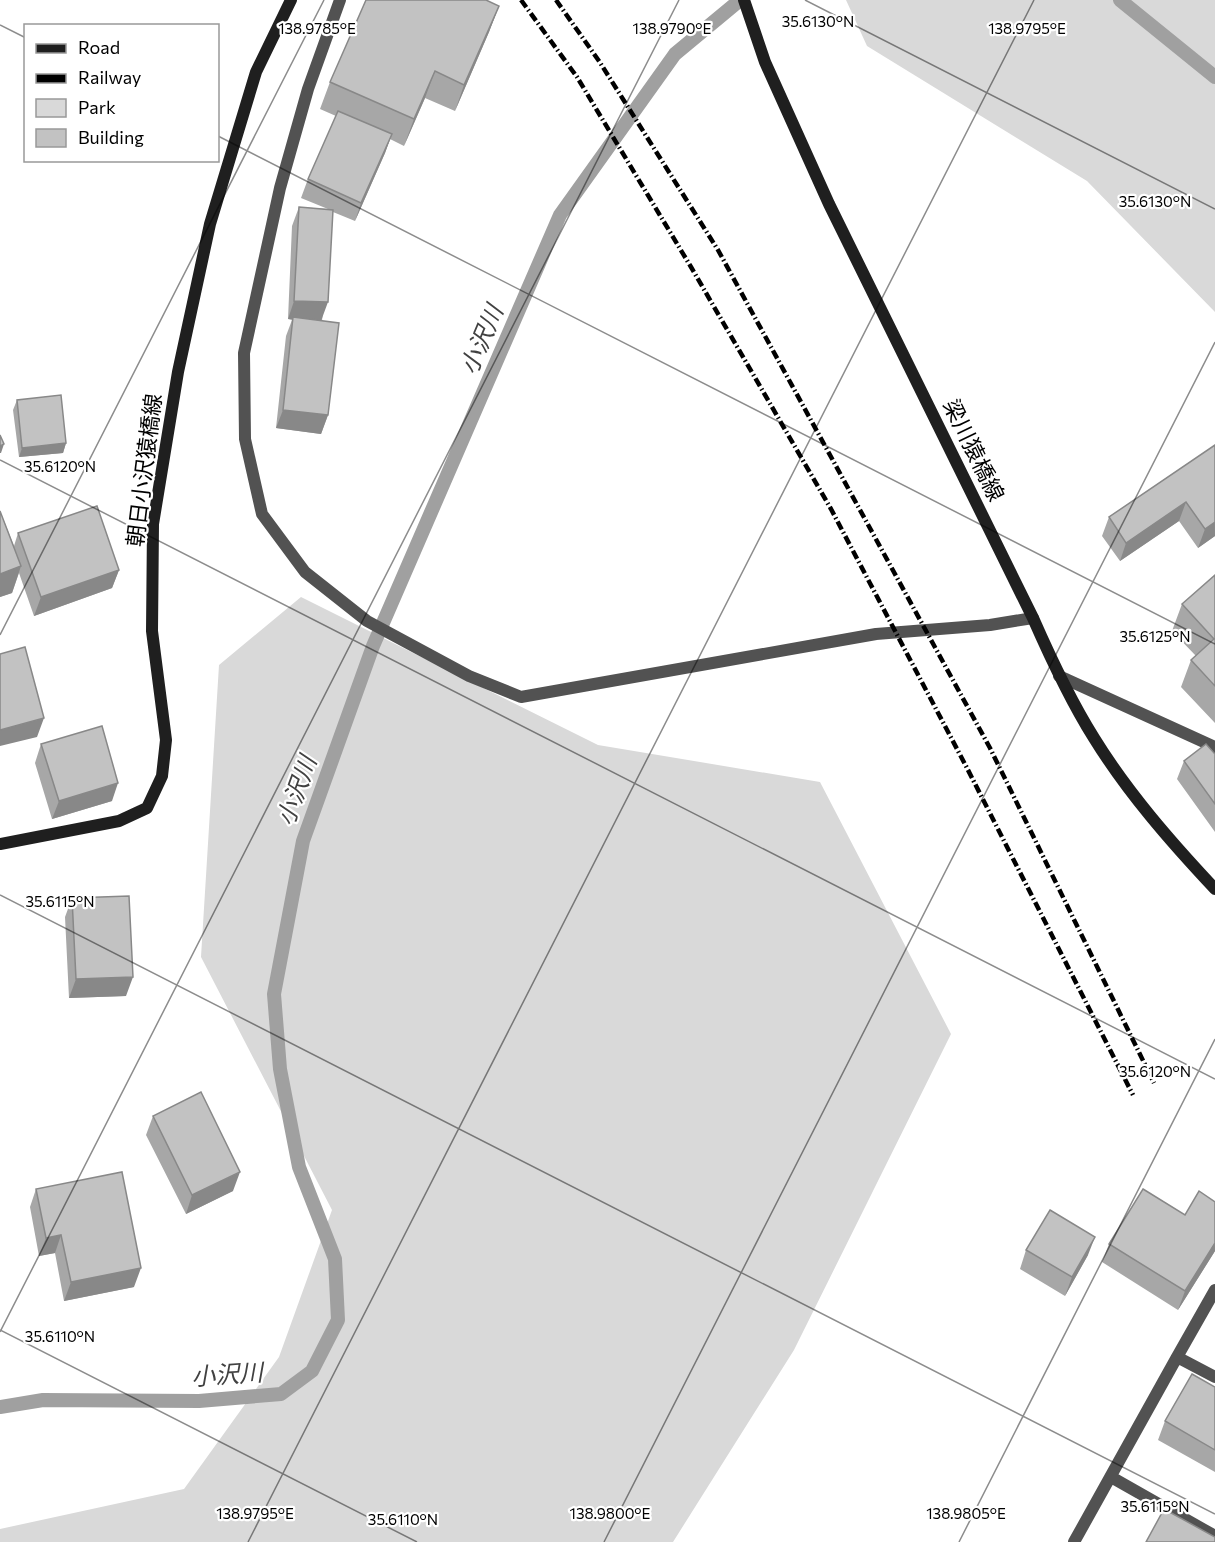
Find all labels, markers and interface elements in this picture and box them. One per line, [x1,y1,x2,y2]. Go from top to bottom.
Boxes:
text: 35.6130°N [782,12,854,30]
text: 138.9785°E [278,19,356,37]
text: 138.9790°E [633,19,712,37]
text: 138.9795°E [988,19,1066,37]
legend [24,24,219,162]
text: Road [78,36,120,58]
text: Railway [78,66,141,88]
text: Park [78,96,116,118]
text: Building [78,126,144,148]
text: 35.6130°N [1119,192,1191,210]
water label: 小沢川 [453,298,509,378]
street label: 朝日小沢猿橋線 [121,392,166,548]
street label: 梁川猿橋線 [938,394,1011,505]
text: 35.6120°N [24,457,96,475]
text: 35.6125°N [1119,627,1191,645]
water label: 小沢川 [270,749,323,829]
text: 35.6115°N [25,892,95,910]
text: 35.6120°N [1119,1062,1191,1080]
text: 35.6110°N [25,1327,95,1345]
water label: 小沢川 [190,1356,267,1390]
text: 35.6115°N [1120,1497,1190,1515]
text: 138.9795°E [216,1504,294,1522]
text: 138.9800°E [570,1504,651,1522]
text: 138.9805°E [926,1504,1006,1522]
text: 35.6110°N [368,1510,438,1528]

